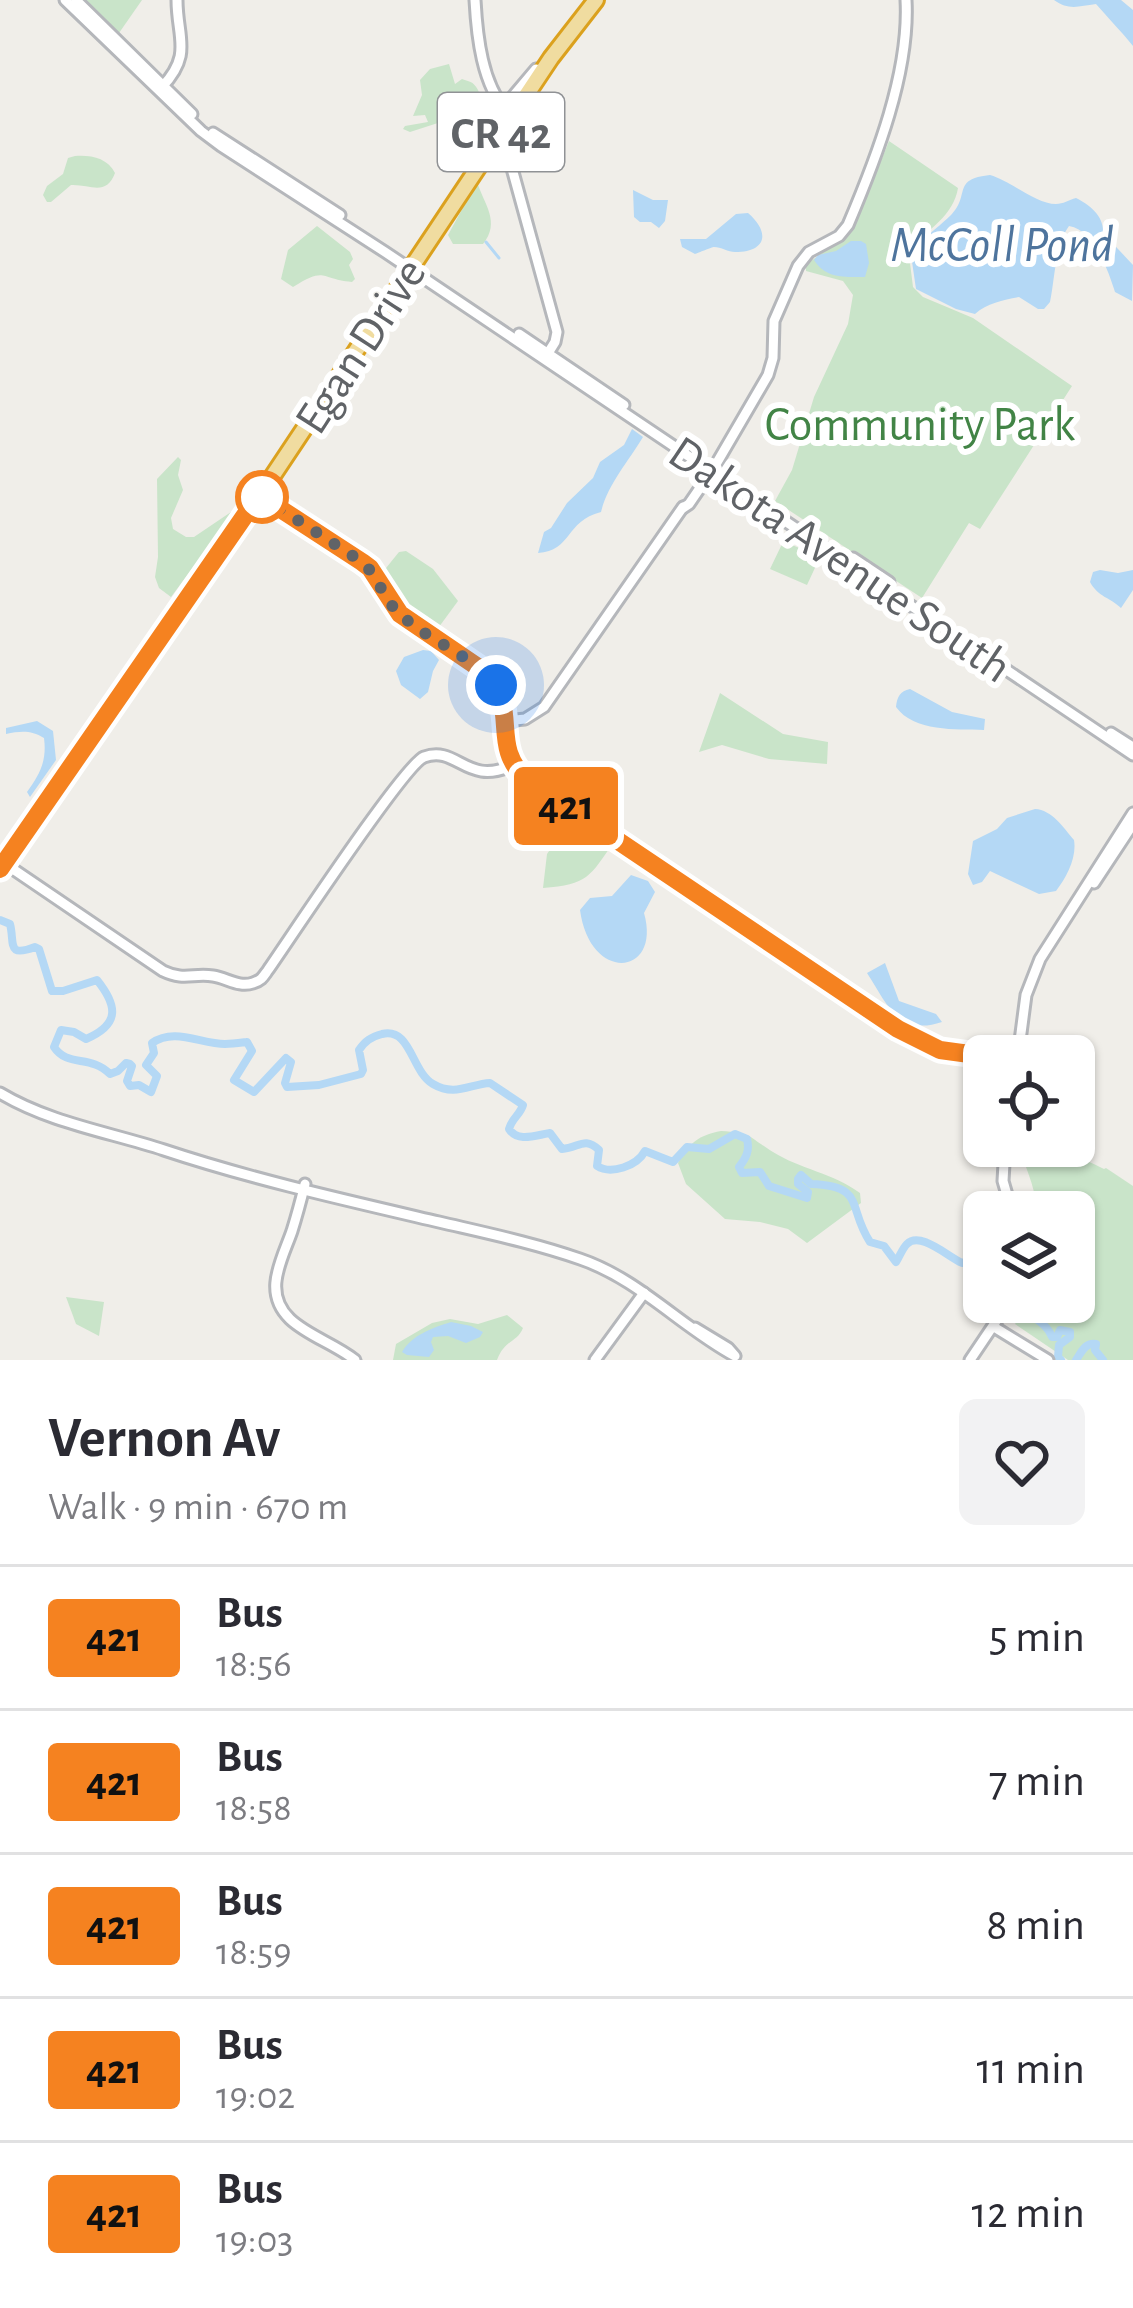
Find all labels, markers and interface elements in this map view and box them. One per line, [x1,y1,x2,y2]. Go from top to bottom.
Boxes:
road number: CR 42 [438,93,564,171]
water label: McColl Pond [890,220,1114,271]
street label: Egan Drive [287,250,436,443]
park label: Community Park [765,402,1075,450]
street label: Dakota Avenue South [660,428,1019,693]
unlabelled marker [237,472,287,522]
your location [466,655,526,715]
line badge: 421 [497,767,635,845]
text: 421 [538,785,594,827]
map controls [963,1035,1095,1323]
button: locate [963,1035,1095,1167]
button: layers [963,1191,1095,1323]
button: heart [959,1399,1085,1525]
text: Vernon Av [48,1410,280,1467]
text: Walk · 9 min · 670 m [48,1488,348,1527]
text: Bus [216,1591,283,1636]
text: 5 min [989,1615,1085,1660]
text: 421 [86,1617,142,1659]
text: 18:56 [216,1645,291,1684]
text: Bus [216,1735,283,1780]
text: 7 min [989,1759,1085,1804]
text: 421 [86,1761,142,1803]
text: 18:58 [216,1789,292,1828]
text: Bus [216,1879,283,1924]
text: 8 min [986,1903,1085,1948]
text: 421 [86,1905,142,1947]
text: 18:59 [216,1933,291,1972]
text: Bus [216,2023,283,2068]
text: 11 min [977,2047,1085,2092]
text: 421 [86,2049,142,2091]
text: 19:02 [216,2077,295,2116]
text: Bus [216,2167,283,2212]
text: 12 min [972,2191,1085,2236]
text: 421 [86,2193,142,2235]
text: 19:03 [216,2221,293,2260]

